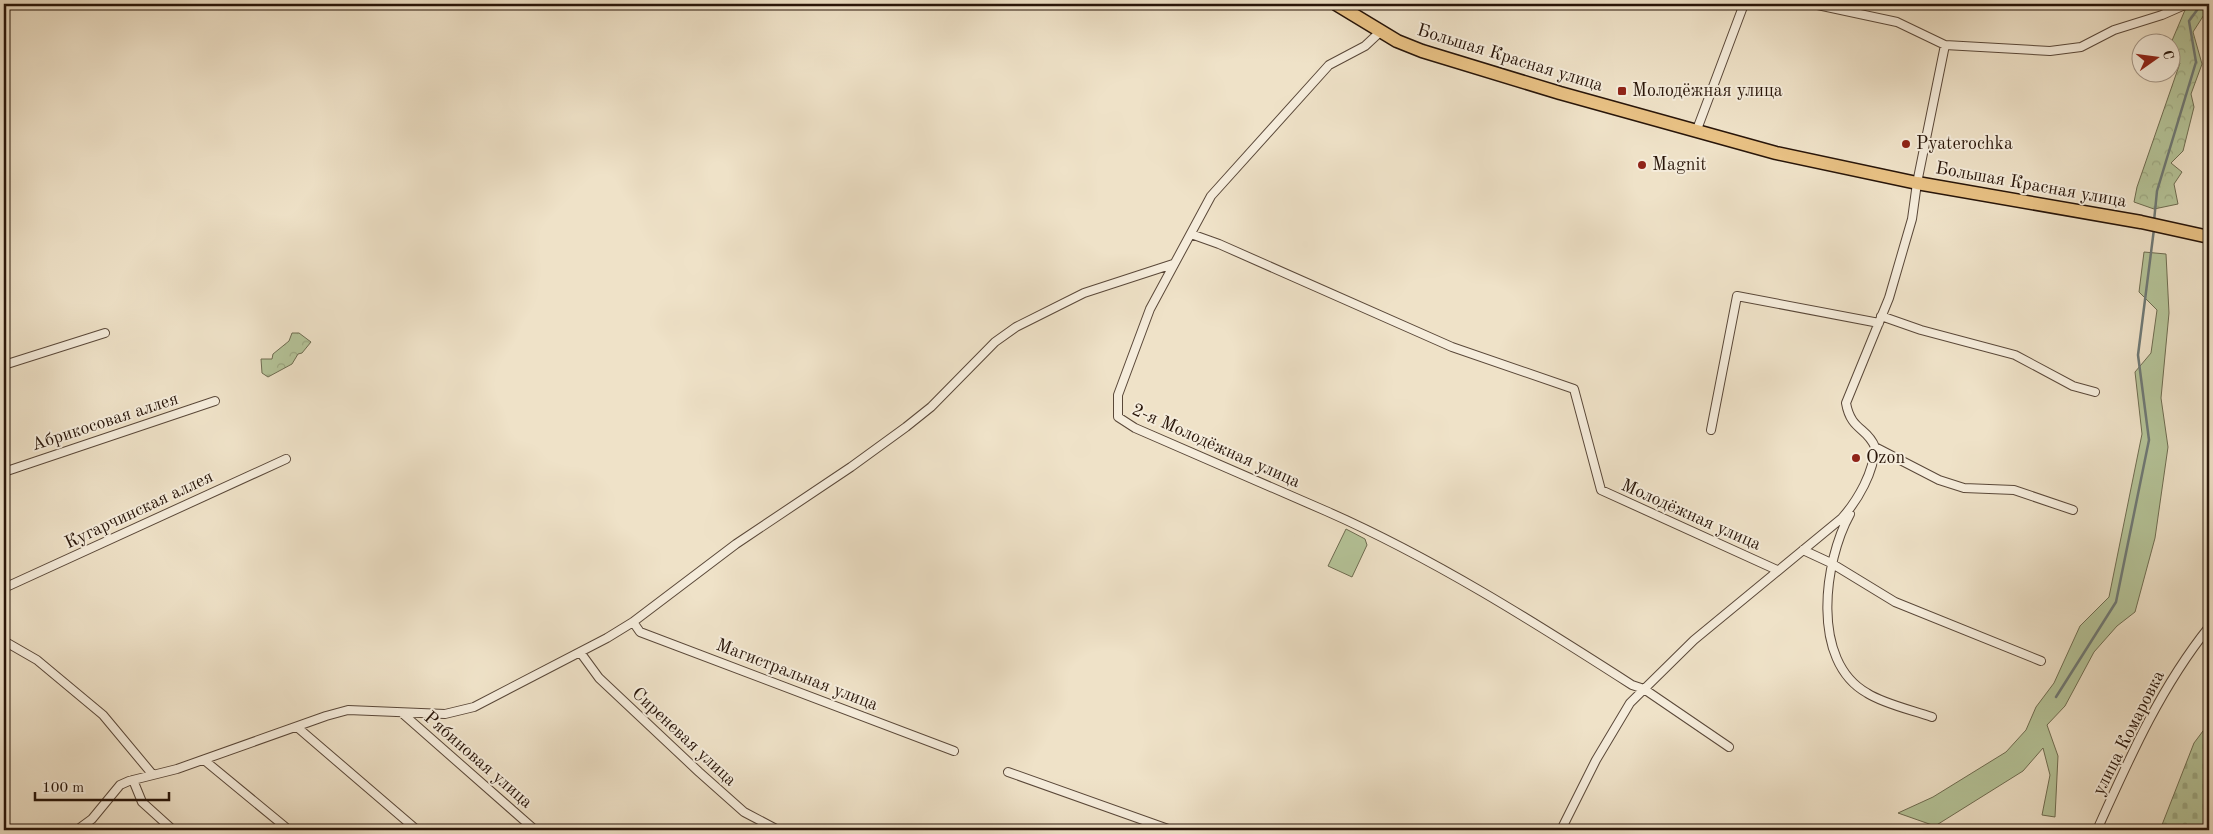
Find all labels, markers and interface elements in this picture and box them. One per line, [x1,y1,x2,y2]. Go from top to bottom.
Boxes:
street label: Большая Красная улица [1415,21,1605,95]
north arrow [2130,32,2180,82]
text: С [2160,49,2176,61]
place label: Молодёжная улица [1632,82,1783,100]
marker: Молодёжная улица [1616,85,1628,97]
place label: Pyaterochka [1916,135,2013,153]
marker: Pyaterochka [1900,138,1912,150]
place label: Magnit [1652,156,1707,174]
marker: Magnit [1636,159,1648,171]
street label: Большая Красная улица [1934,159,2128,211]
street label: Абрикосовая аллея [29,390,181,454]
street label: 2-я Молодёжная улица [1129,401,1303,491]
place label: Ozon [1866,449,1905,467]
marker: Ozon [1850,452,1862,464]
street label: Кугарчинская аллея [62,468,216,552]
street label: Молодёжная улица [1618,476,1764,554]
street label: Магистральная улица [714,636,881,714]
street label: улица Комаровка [2090,668,2168,798]
street label: Сиреневая улица [628,684,740,790]
street label: Рябиновая улица [420,708,536,812]
scale bar [35,769,169,801]
text: 100 m [42,781,84,796]

